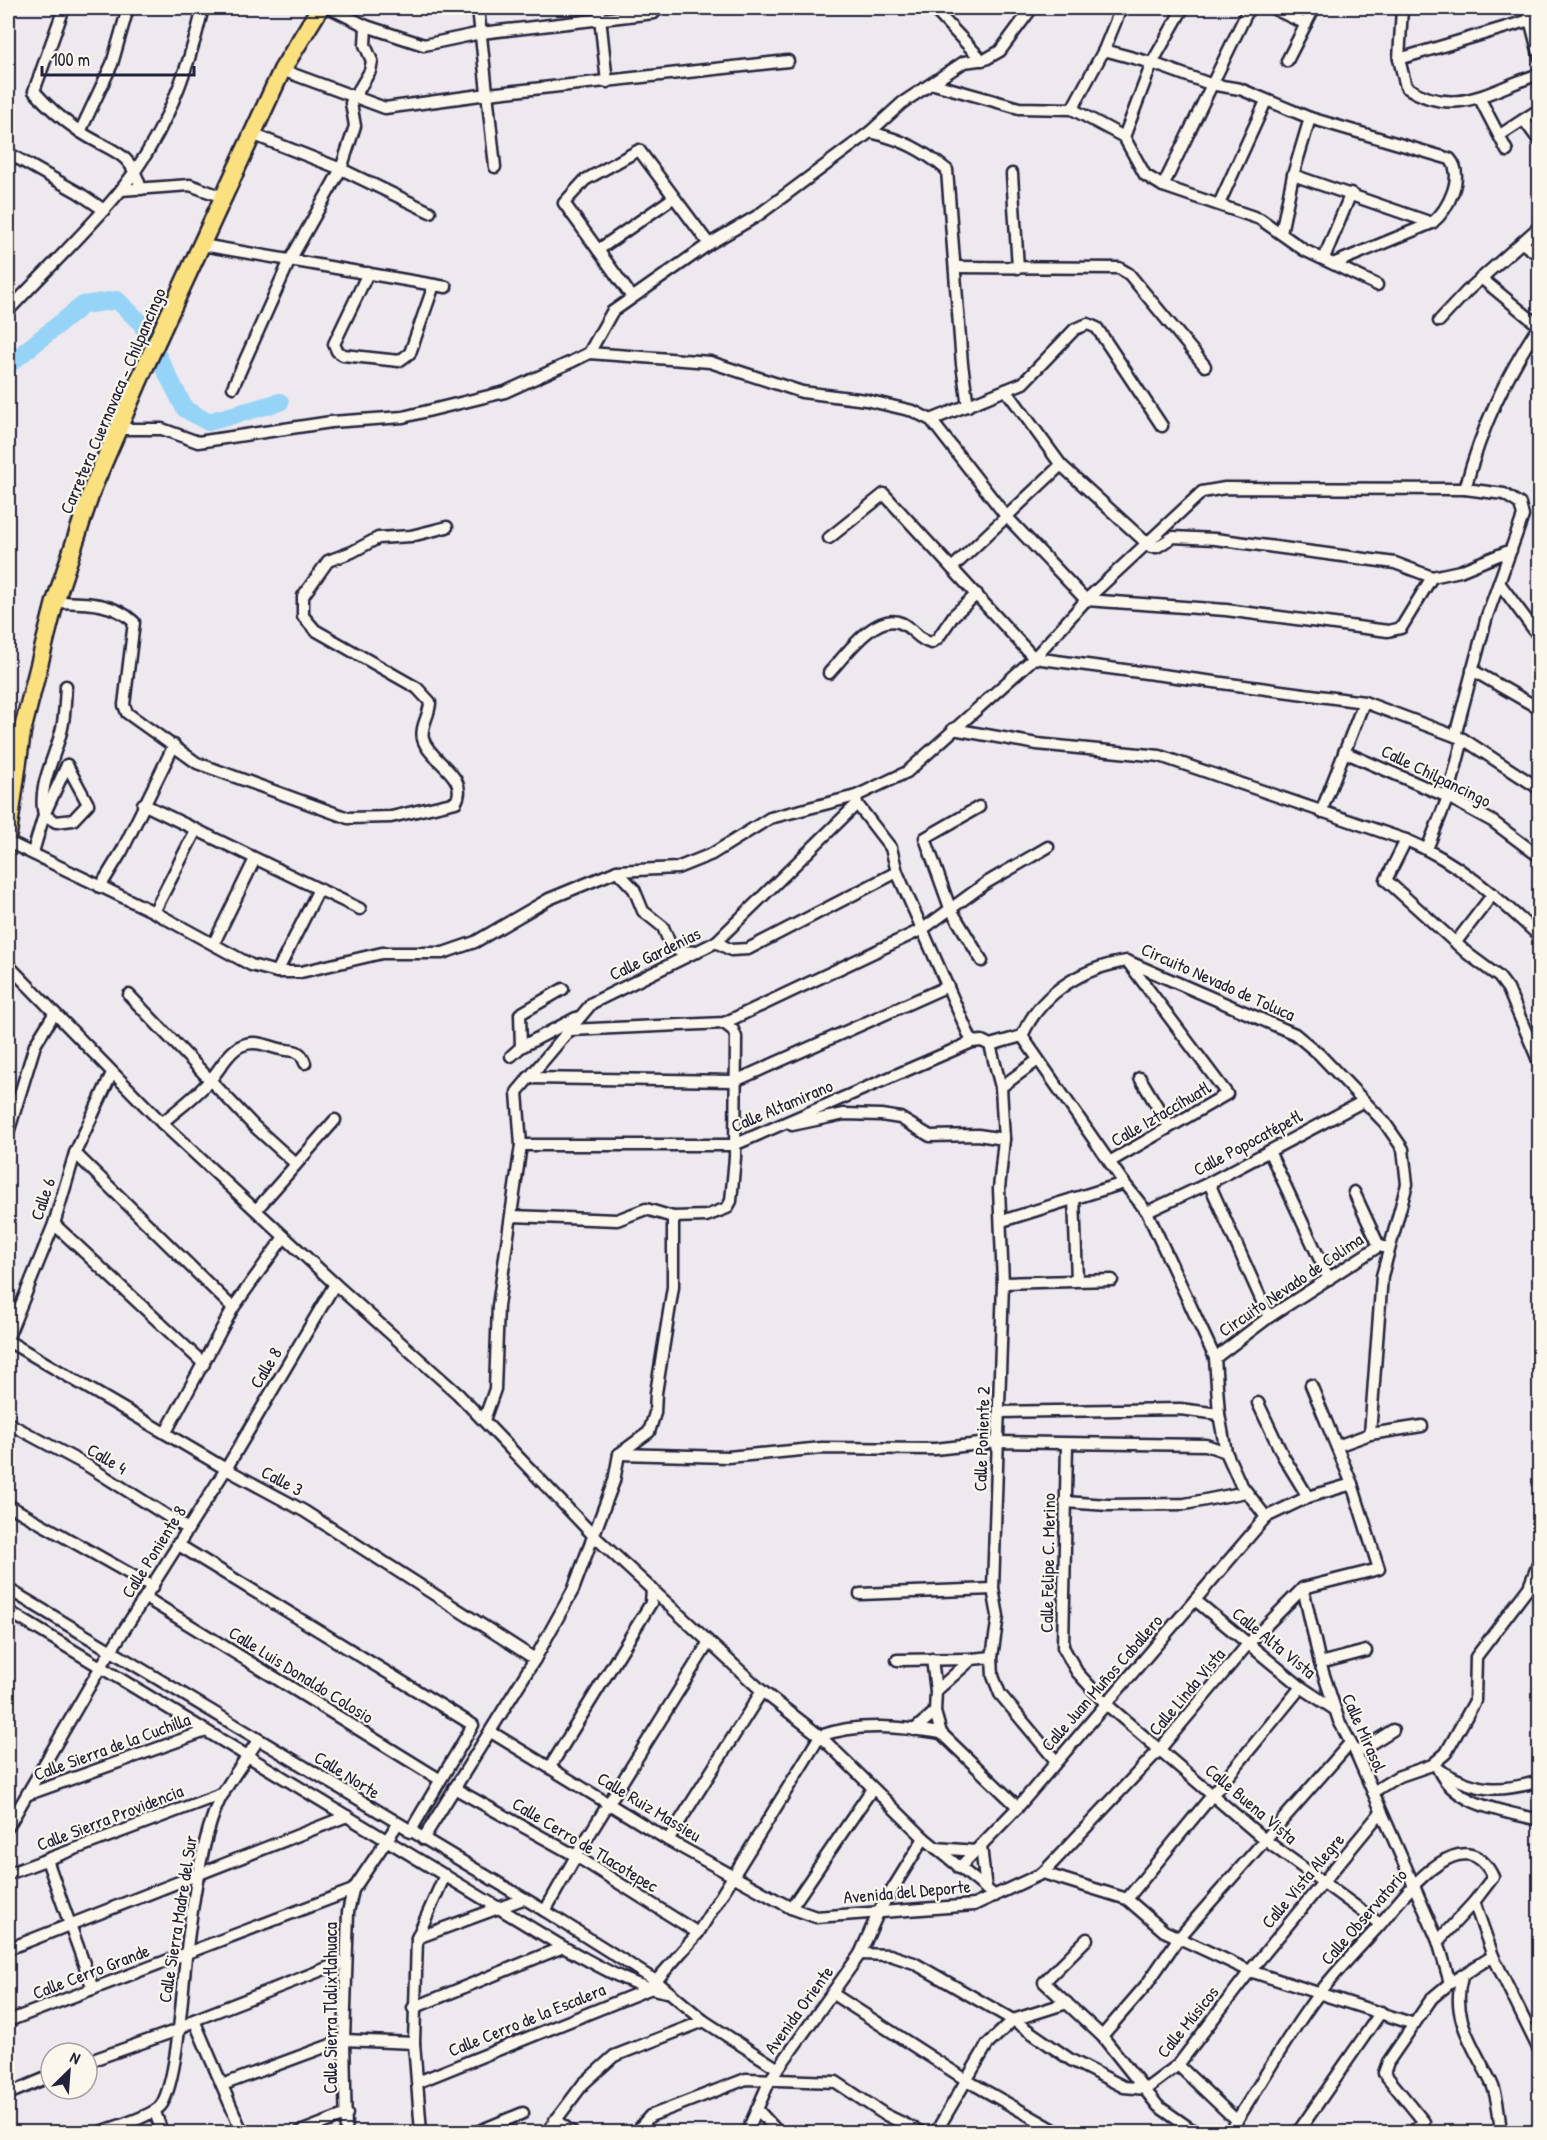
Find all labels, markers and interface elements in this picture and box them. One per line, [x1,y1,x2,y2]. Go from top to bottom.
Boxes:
scale bar [42,39,194,77]
text: 100 m [51,47,90,72]
street label: Carretera Cuernavaca - Chilpancingo [54,284,172,518]
street label: Calle Chilpancingo [1377,738,1495,813]
street label: Calle Gardenias [605,921,705,986]
street label: Circuito Nevado de Toluca [1137,936,1299,1027]
street label: Calle Altamirano [727,1073,837,1138]
street label: Calle Iztaccíhuatl [1106,1075,1216,1152]
street label: Calle Popocatépetl [1189,1103,1307,1182]
street label: Calle 6 [24,1174,61,1223]
street label: Circuito Nevado de Colima [1213,1227,1368,1342]
street label: Calle 8 [244,1342,288,1393]
street label: Calle Poniente 2 [967,1385,996,1492]
street label: Calle 4 [83,1437,132,1480]
street label: Calle 3 [257,1459,308,1502]
street label: Calle Felipe C. Merino [1034,1493,1061,1633]
street label: Calle Poniente 8 [115,1501,192,1603]
street label: Calle Alta Vista [1227,1601,1322,1684]
street label: Calle Juan Muños Caballero [1035,1609,1168,1757]
street label: Calle Luis Donaldo Colosio [224,1620,379,1729]
street label: Calle Linda Vista [1143,1643,1231,1741]
street label: Calle Mirasol [1336,1689,1393,1776]
street label: Calle Sierra de la Cuchilla [30,1707,194,1787]
street label: Calle Norte [310,1745,385,1805]
street label: Calle Buena Vista [1200,1758,1303,1850]
street label: Calle Ruiz Massieu [593,1766,706,1847]
street label: Calle Sierra Providencia [33,1778,187,1857]
street label: Calle Cerro de Tlacotepec [508,1791,663,1898]
street label: Calle Vista Alegre [1255,1828,1350,1934]
street label: Calle Sierra Madre del Sur [152,1833,203,2004]
street label: Calle Observatorio [1315,1863,1413,1970]
street label: Avenida del Deporte [842,1873,972,1910]
street label: Calle Sierra Tlalixtlahuaca [318,1922,343,2094]
street label: Calle Cerro Grande [29,1938,153,2005]
street label: Avenida Oriente [758,1961,839,2059]
street label: Calle Cerro de la Escalera [445,1977,609,2062]
street label: Calle Músicos [1151,1980,1224,2063]
north arrow [39,2041,99,2101]
text: N [67,2046,84,2069]

